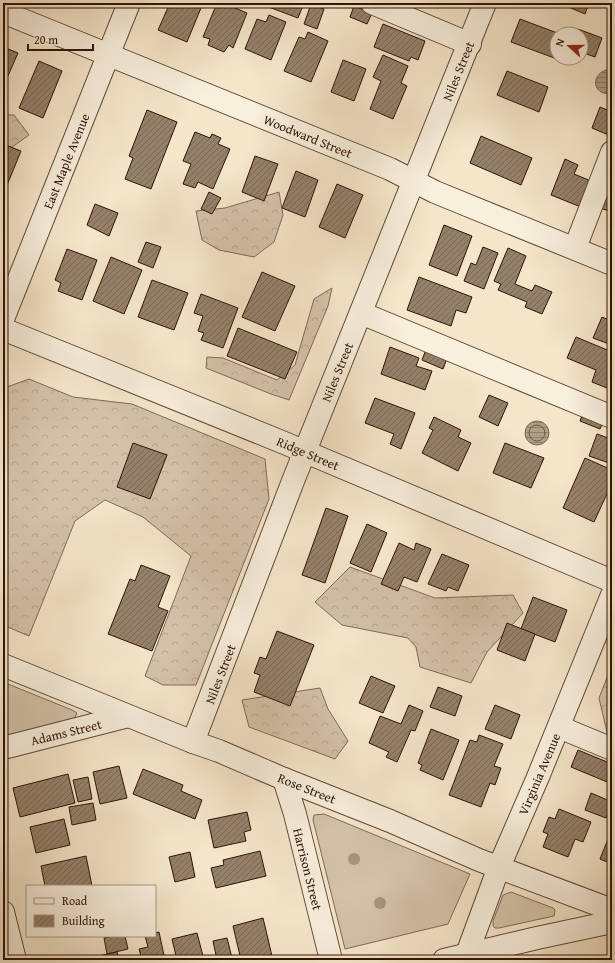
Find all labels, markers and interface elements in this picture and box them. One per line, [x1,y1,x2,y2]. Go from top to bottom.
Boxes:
scale bar [28,26,93,52]
north arrow [549,26,589,66]
text: 20 m [34,31,58,48]
text: N [551,36,569,49]
street label: Niles Street [438,38,479,104]
street label: East Maple Avenue [39,110,94,212]
street label: Woodward Street [261,110,355,163]
street label: Niles Street [317,339,358,405]
street label: Ridge Street [274,432,342,475]
street label: Niles Street [200,641,241,707]
street label: Adams Street [29,714,104,750]
street label: Virginia Avenue [514,730,565,818]
street label: Rose Street [275,768,339,809]
street label: Harrison Street [288,826,327,913]
legend [26,885,156,937]
text: Road [62,892,88,909]
text: Building [62,912,105,929]

